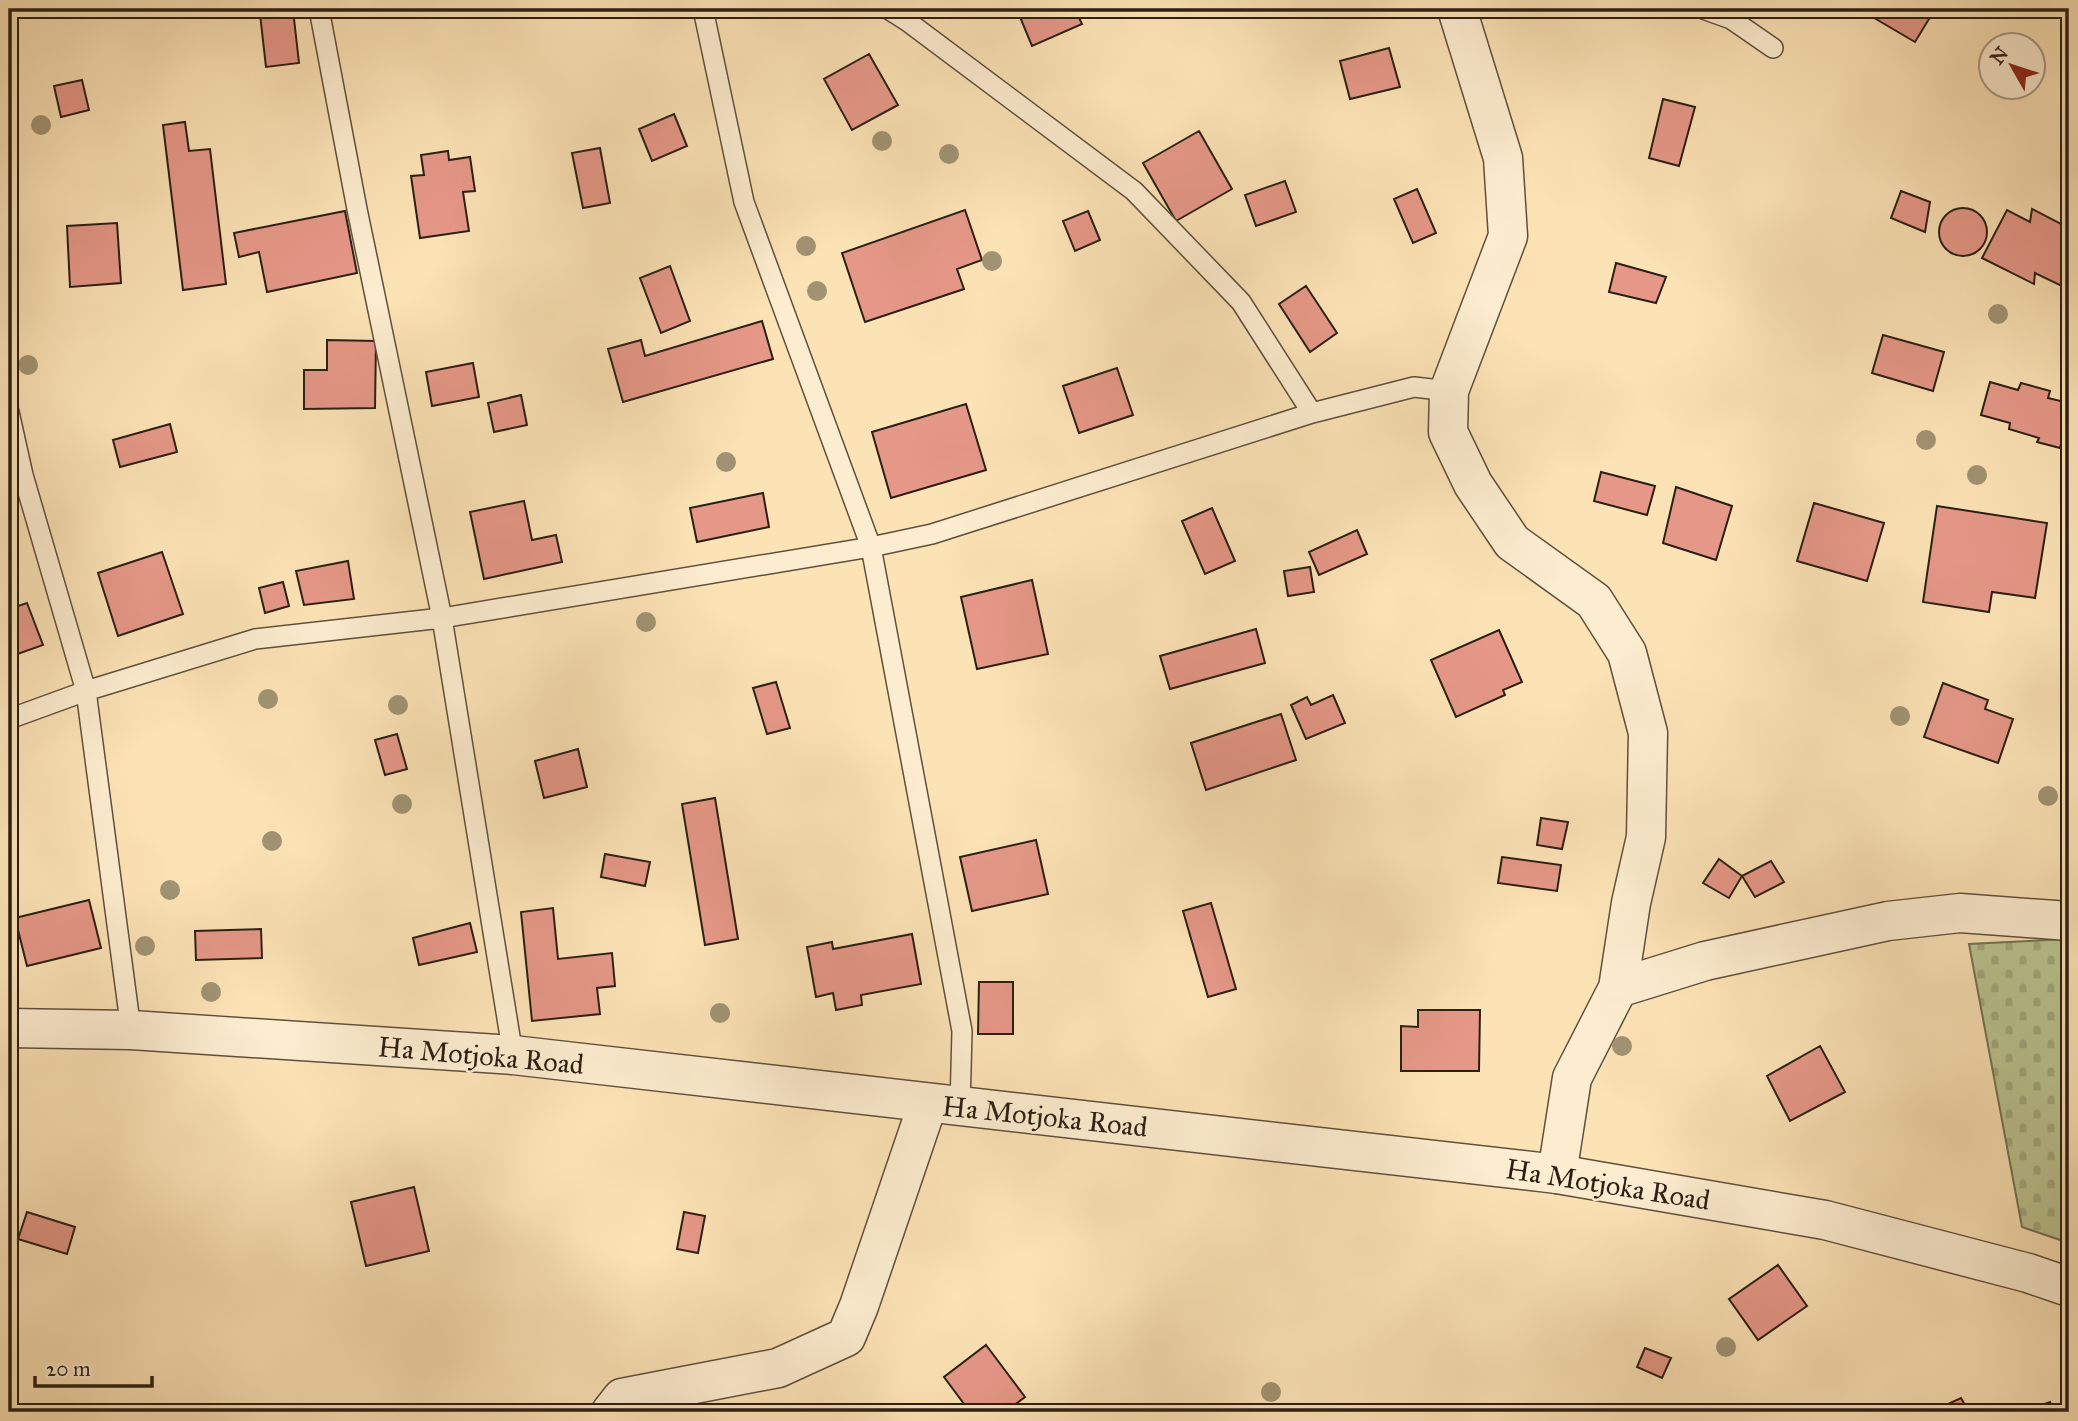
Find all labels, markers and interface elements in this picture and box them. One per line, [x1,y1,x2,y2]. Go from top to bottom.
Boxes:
north arrow [1976,32,2046,102]
text: N [1985,42,2013,69]
street label: Ha Motjoka Road [377,1029,585,1082]
street label: Ha Motjoka Road [941,1088,1149,1145]
street label: Ha Motjoka Road [1503,1151,1713,1218]
scale bar [35,1344,152,1388]
text: 20 m [46,1356,91,1382]

